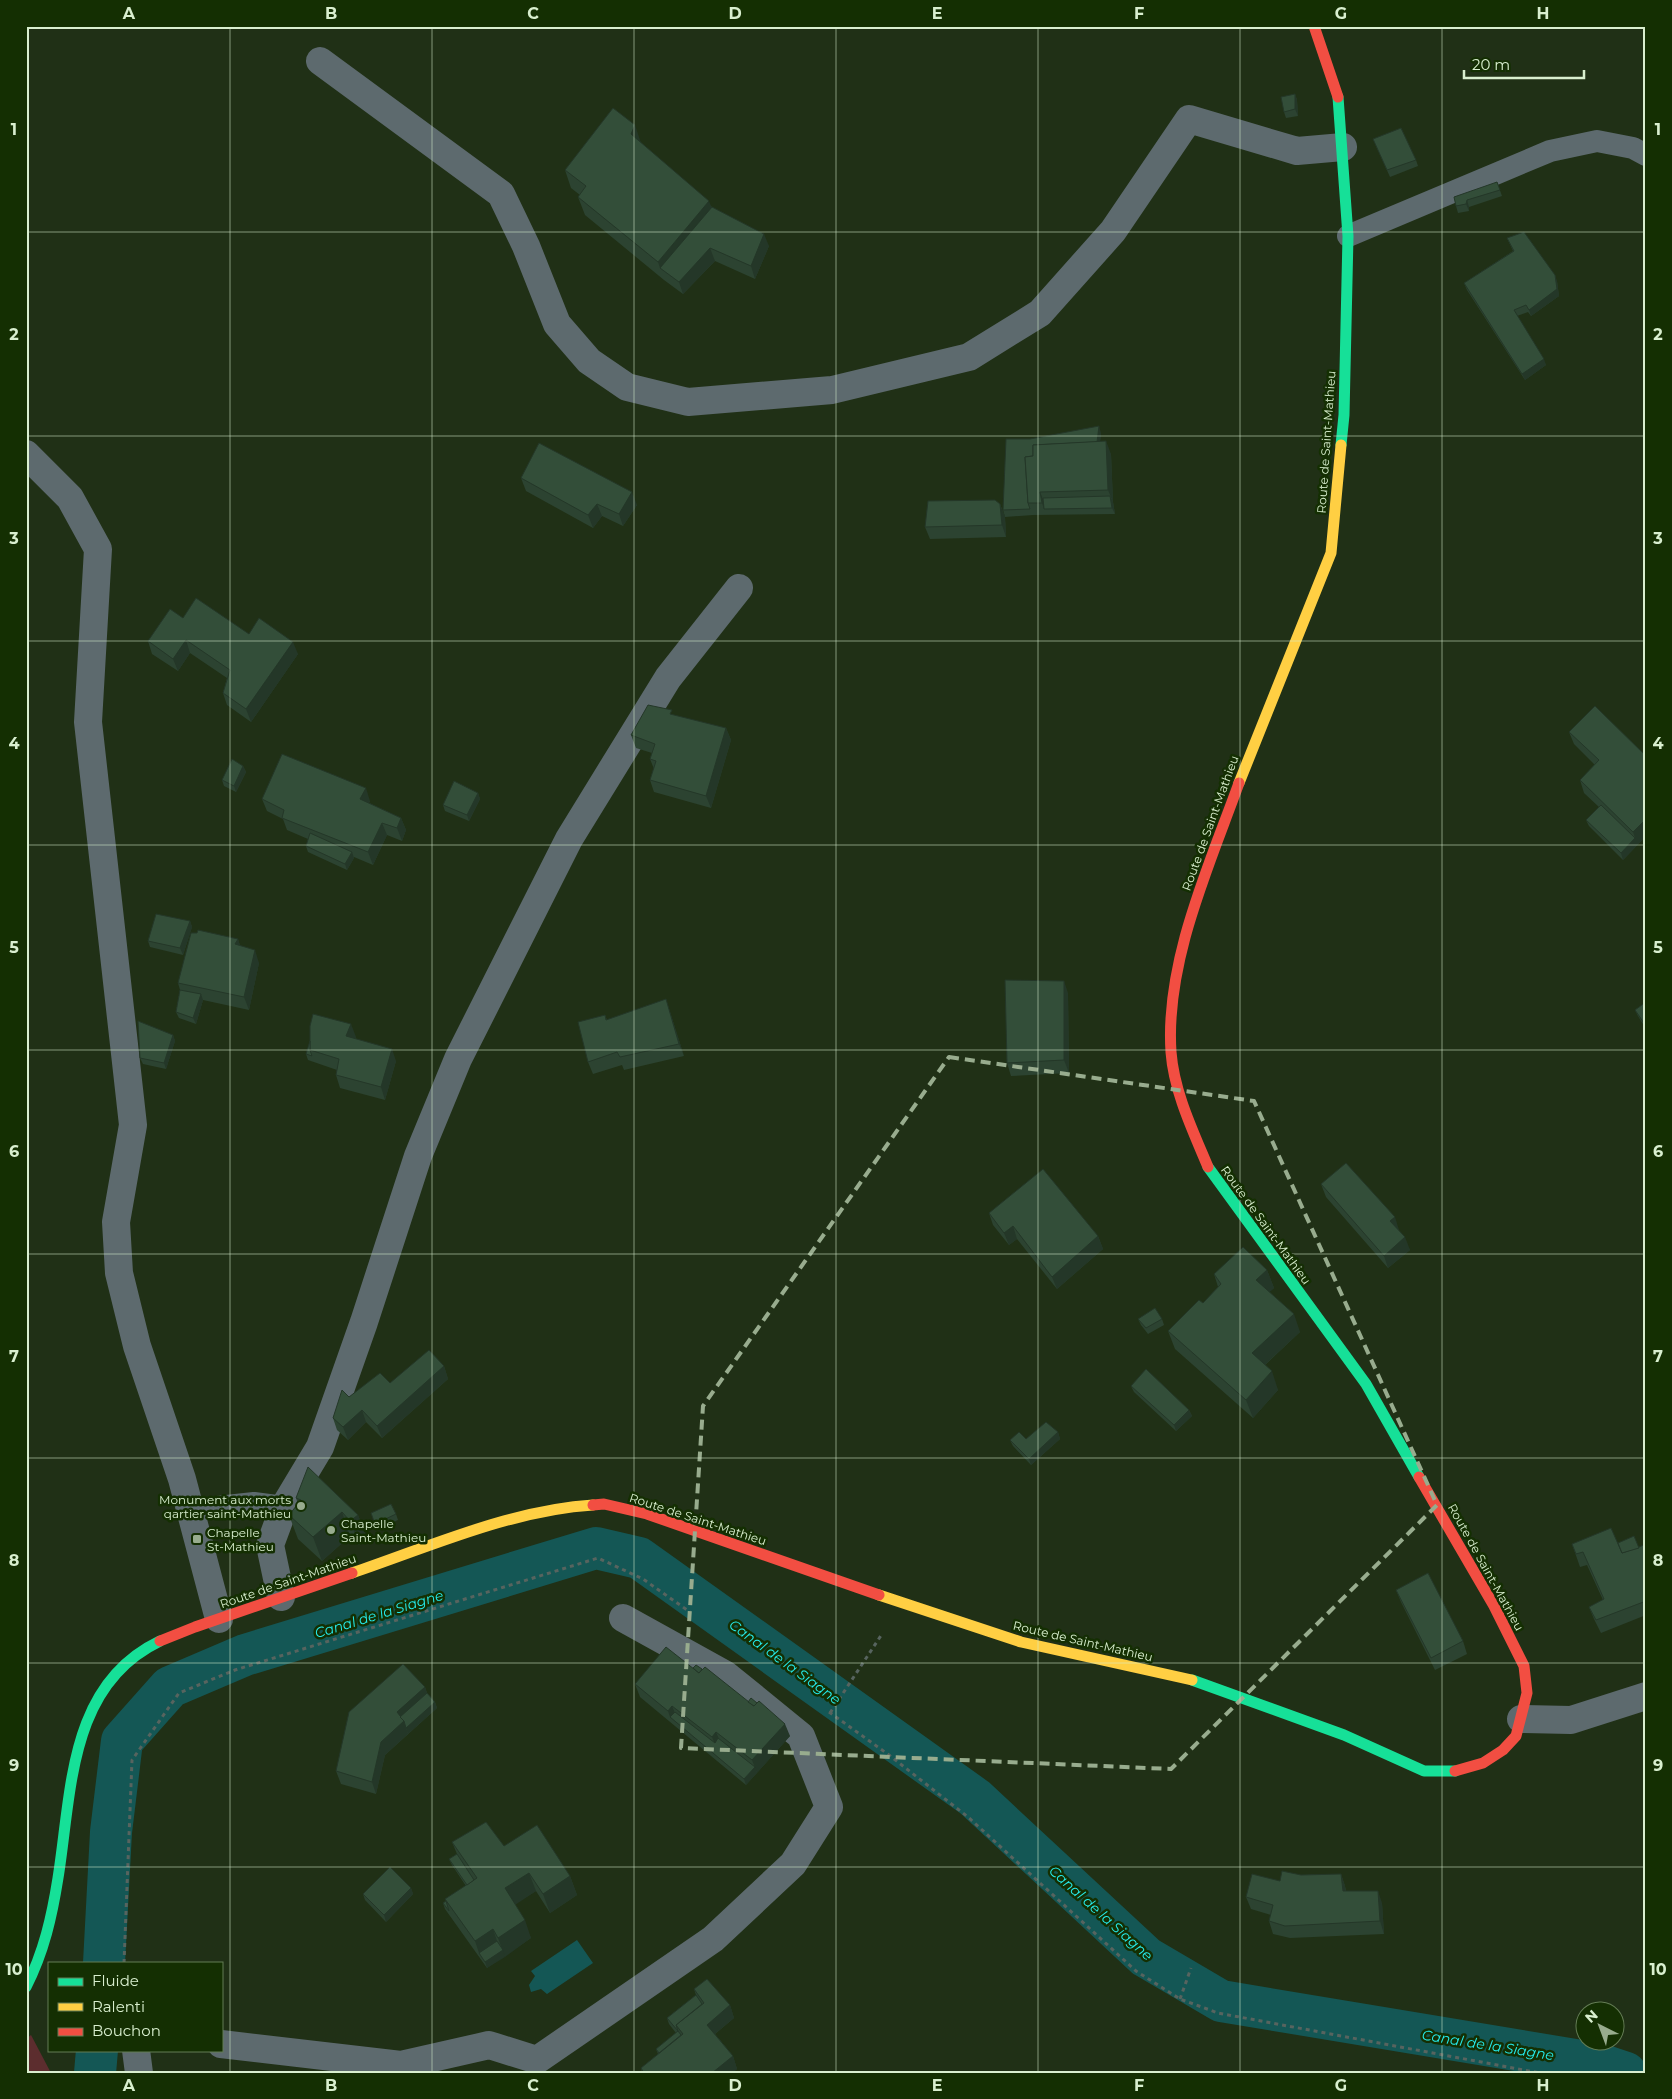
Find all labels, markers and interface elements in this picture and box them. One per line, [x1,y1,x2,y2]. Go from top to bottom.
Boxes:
text: A [122,4,136,23]
text: B [325,4,337,23]
text: C [527,4,539,23]
text: D [728,4,742,23]
text: E [932,4,942,23]
text: F [1134,4,1144,23]
text: G [1335,4,1347,23]
text: H [1537,4,1549,23]
scale bar [1464,48,1584,80]
text: 20 m [1472,55,1510,74]
text: 1 [11,120,17,139]
text: 1 [1655,120,1661,139]
text: 2 [9,325,19,344]
text: 2 [1653,325,1663,344]
street label: Route de Saint-Mathieu [1314,370,1338,514]
text: 3 [8,529,19,548]
text: 3 [1652,529,1663,548]
text: 4 [8,734,20,753]
text: 4 [1652,734,1664,753]
street label: Route de Saint-Mathieu [1178,753,1242,893]
text: 5 [9,938,19,957]
text: 5 [1653,938,1663,957]
text: 6 [9,1142,19,1161]
text: 6 [1653,1142,1663,1161]
street label: Route de Saint-Mathieu [1218,1163,1314,1287]
text: 7 [9,1347,19,1366]
text: 7 [1653,1347,1663,1366]
street label: Route de Saint-Mathieu [628,1490,768,1548]
place label: Monument aux morts qartier saint-Mathieu [159,1492,291,1521]
marker: Monument aux morts qartier saint-Mathieu [295,1500,307,1512]
street label: Route de Saint-Mathieu [1445,1501,1527,1633]
place label: Chapelle Saint-Mathieu [341,1516,426,1545]
marker: Chapelle Saint-Mathieu [325,1524,337,1536]
place label: Chapelle St-Mathieu [207,1525,274,1554]
marker: Chapelle St-Mathieu [191,1533,203,1545]
text: 8 [9,1551,19,1570]
street label: Route de Saint-Mathieu [218,1551,358,1611]
text: 8 [1653,1551,1663,1570]
water label: Canal de la Siagne [313,1586,445,1642]
water label: Canal de la Siagne [726,1615,844,1709]
street label: Route de Saint-Mathieu [1012,1618,1154,1664]
text: 9 [9,1756,19,1775]
text: 9 [1653,1756,1663,1775]
water label: Canal de la Siagne [1045,1862,1157,1964]
text: 10 [5,1960,23,1979]
text: 10 [1649,1960,1667,1979]
legend [48,1962,222,2052]
text: Fluide [92,1971,139,1990]
text: Ralenti [92,1997,145,2016]
north arrow [1574,2002,1624,2052]
text: N [1581,2006,1602,2027]
text: Bouchon [92,2021,161,2040]
water label: Canal de la Siagne [1421,2026,1555,2064]
text: A [122,2076,136,2095]
text: B [325,2076,337,2095]
text: C [527,2076,539,2095]
text: D [728,2076,742,2095]
text: E [932,2076,942,2095]
text: F [1134,2076,1144,2095]
text: G [1335,2076,1347,2095]
text: H [1537,2076,1549,2095]

